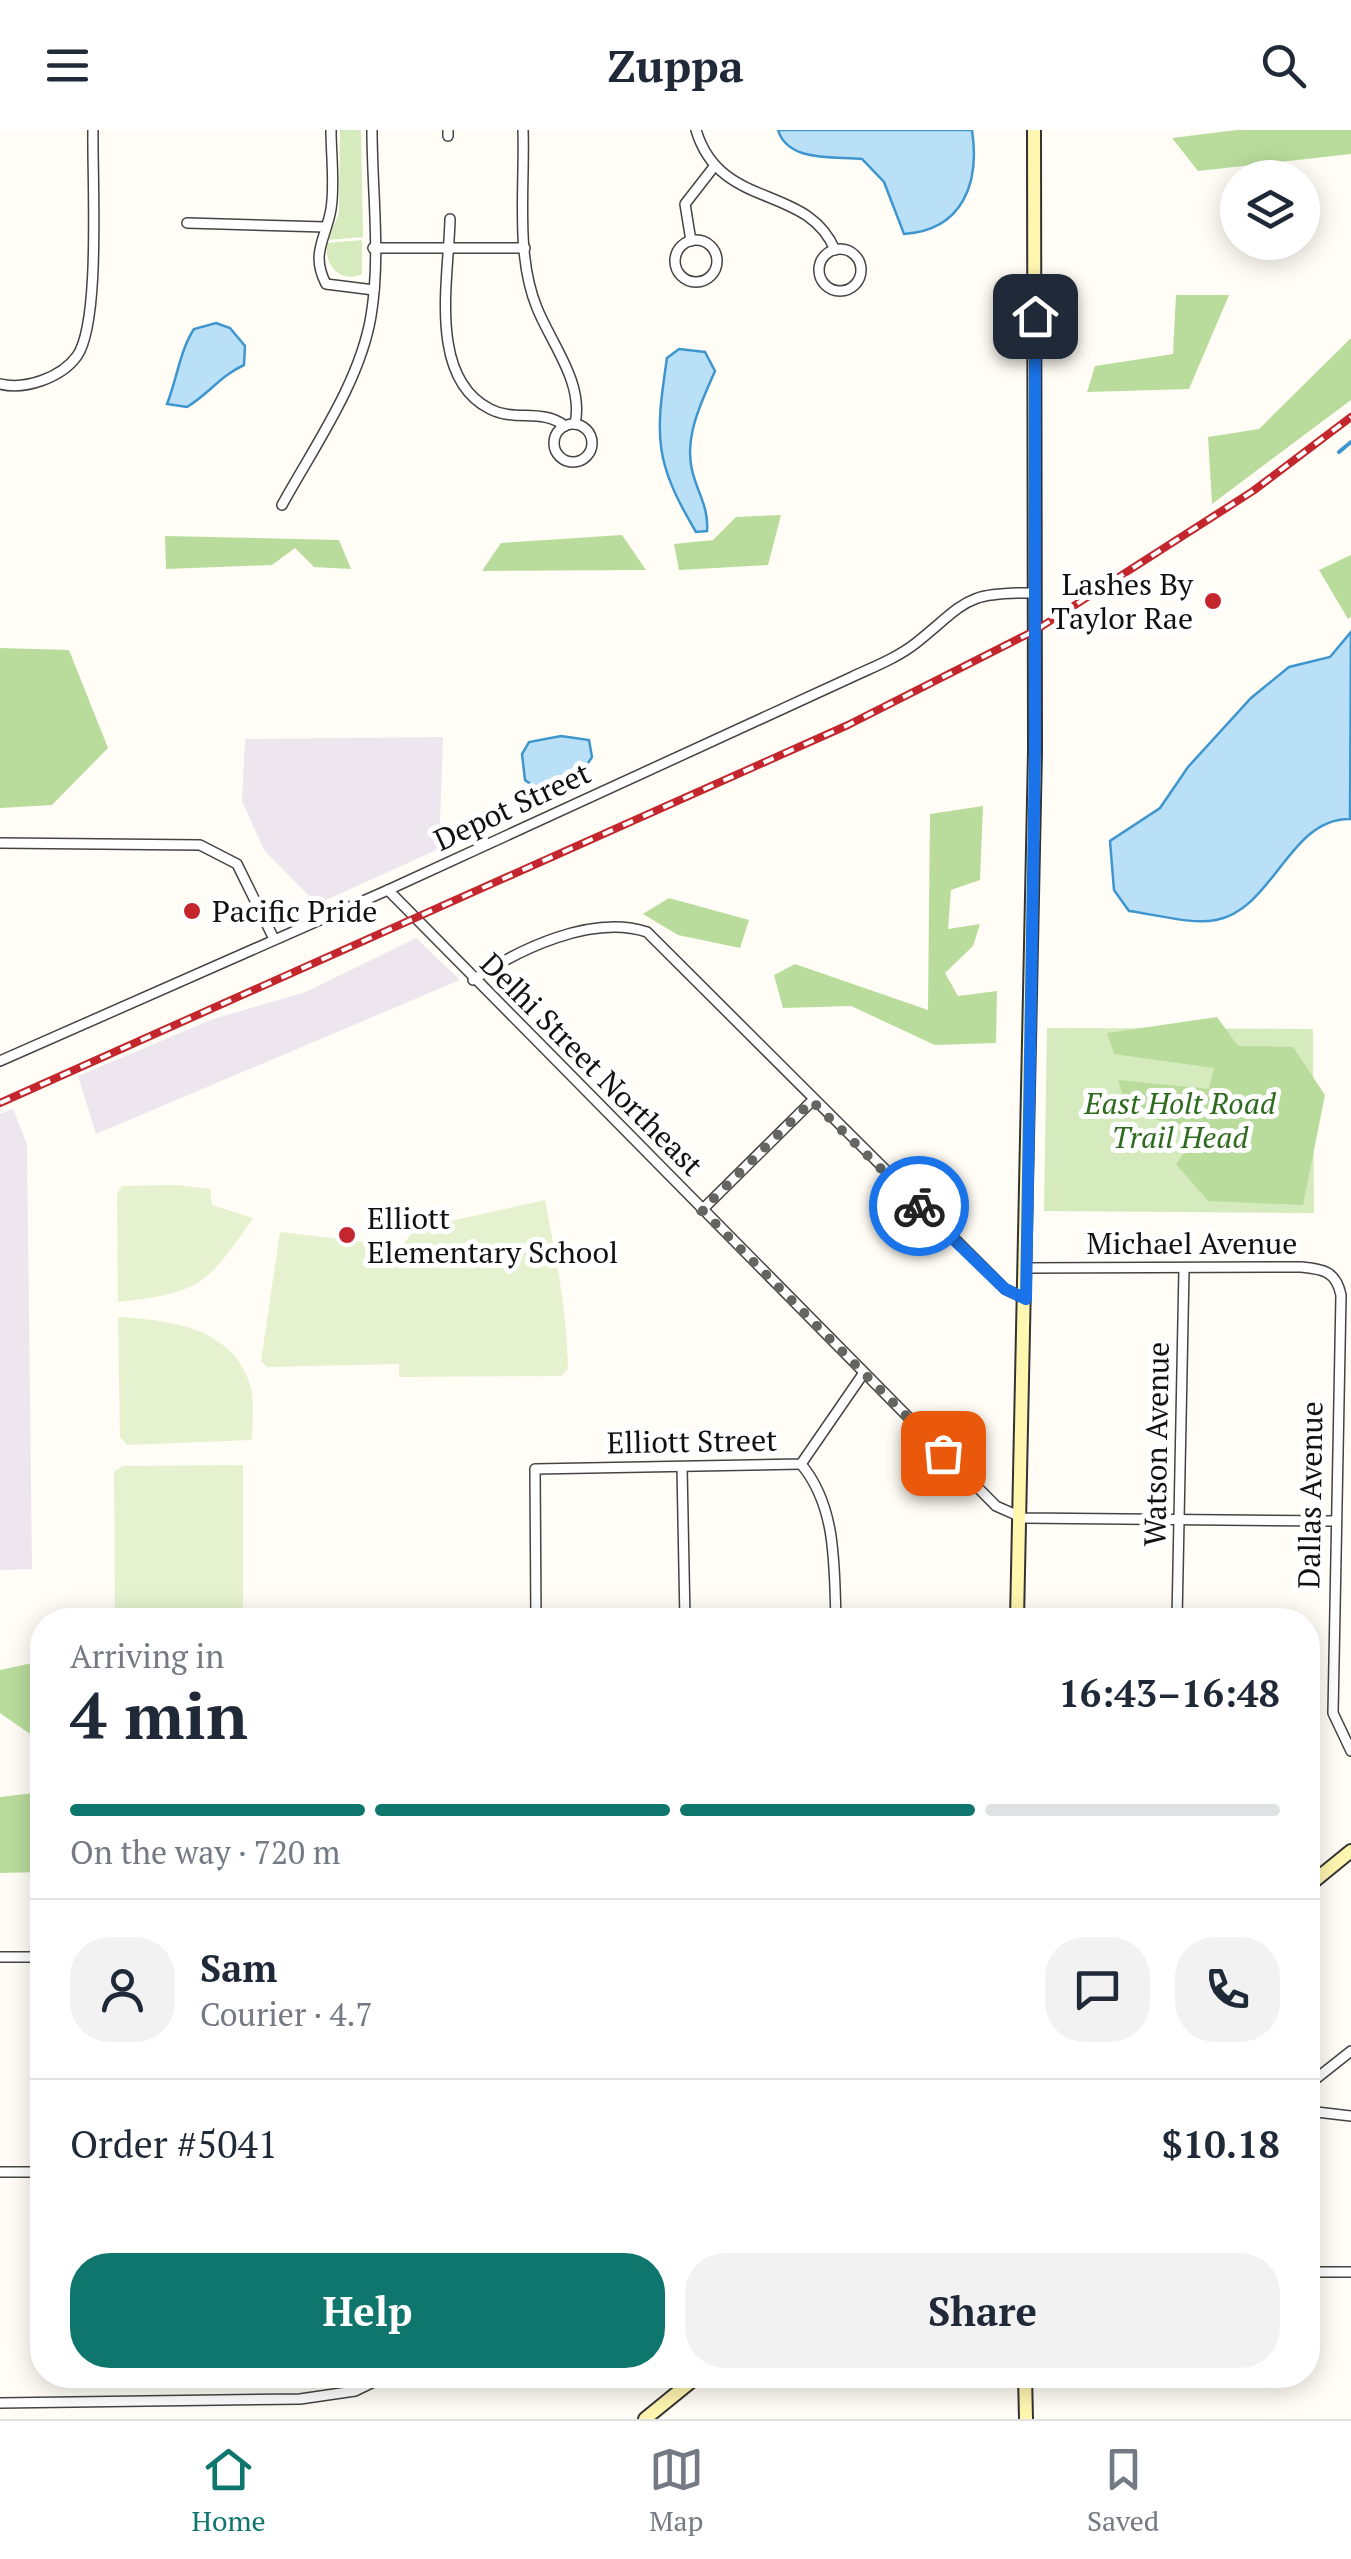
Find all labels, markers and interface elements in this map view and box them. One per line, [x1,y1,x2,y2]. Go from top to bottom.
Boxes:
text: Zuppa [607,35,744,95]
icon: menu [40,38,95,93]
icon: search [1256,38,1311,93]
map controls [1220,160,1320,260]
button: layers [1220,160,1320,260]
pin [993,274,1078,359]
icon: home [1008,289,1063,344]
place label: Lashes By Taylor Rae [1051,564,1194,638]
marker: Lashes By Taylor Rae [1202,590,1224,612]
street label: Depot Street [427,752,597,860]
place label: Pacific Pride [212,891,377,931]
marker: Pacific Pride [181,900,203,922]
street label: Delhi Street Northeast [472,944,712,1184]
park label: East Holt Road Trail Head [1083,1083,1277,1157]
courier [869,1156,969,1256]
icon: bike [892,1179,947,1234]
place label: Elliott Elementary School [367,1198,618,1272]
street label: Michael Avenue [1087,1223,1297,1263]
marker: Elliott Elementary School [336,1224,358,1246]
street label: Watson Avenue [1134,1341,1178,1547]
street label: Dallas Avenue [1288,1401,1332,1589]
pin [901,1411,986,1496]
street label: Elliott Street [606,1420,778,1462]
icon: bag [916,1426,971,1481]
text: Arriving in [70,1635,224,1677]
text: 16:43–16:48 [1058,1668,1280,1718]
text: 4 min [70,1671,248,1758]
text: On the way · 720 m [70,1831,340,1873]
button: person [70,1937,175,2042]
button: chat [1045,1937,1150,2042]
button: phone [1175,1937,1280,2042]
text: Sam [200,1943,277,1993]
text: Courier · 4.7 [200,1993,372,2035]
text: Order #5041 [70,2119,278,2169]
text: $10.18 [1161,2119,1280,2169]
button: Help [70,2253,665,2368]
button: Share [685,2253,1280,2368]
tab: Home [192,2442,266,2539]
tab: Map [649,2442,704,2539]
tab: Saved [1087,2442,1159,2539]

